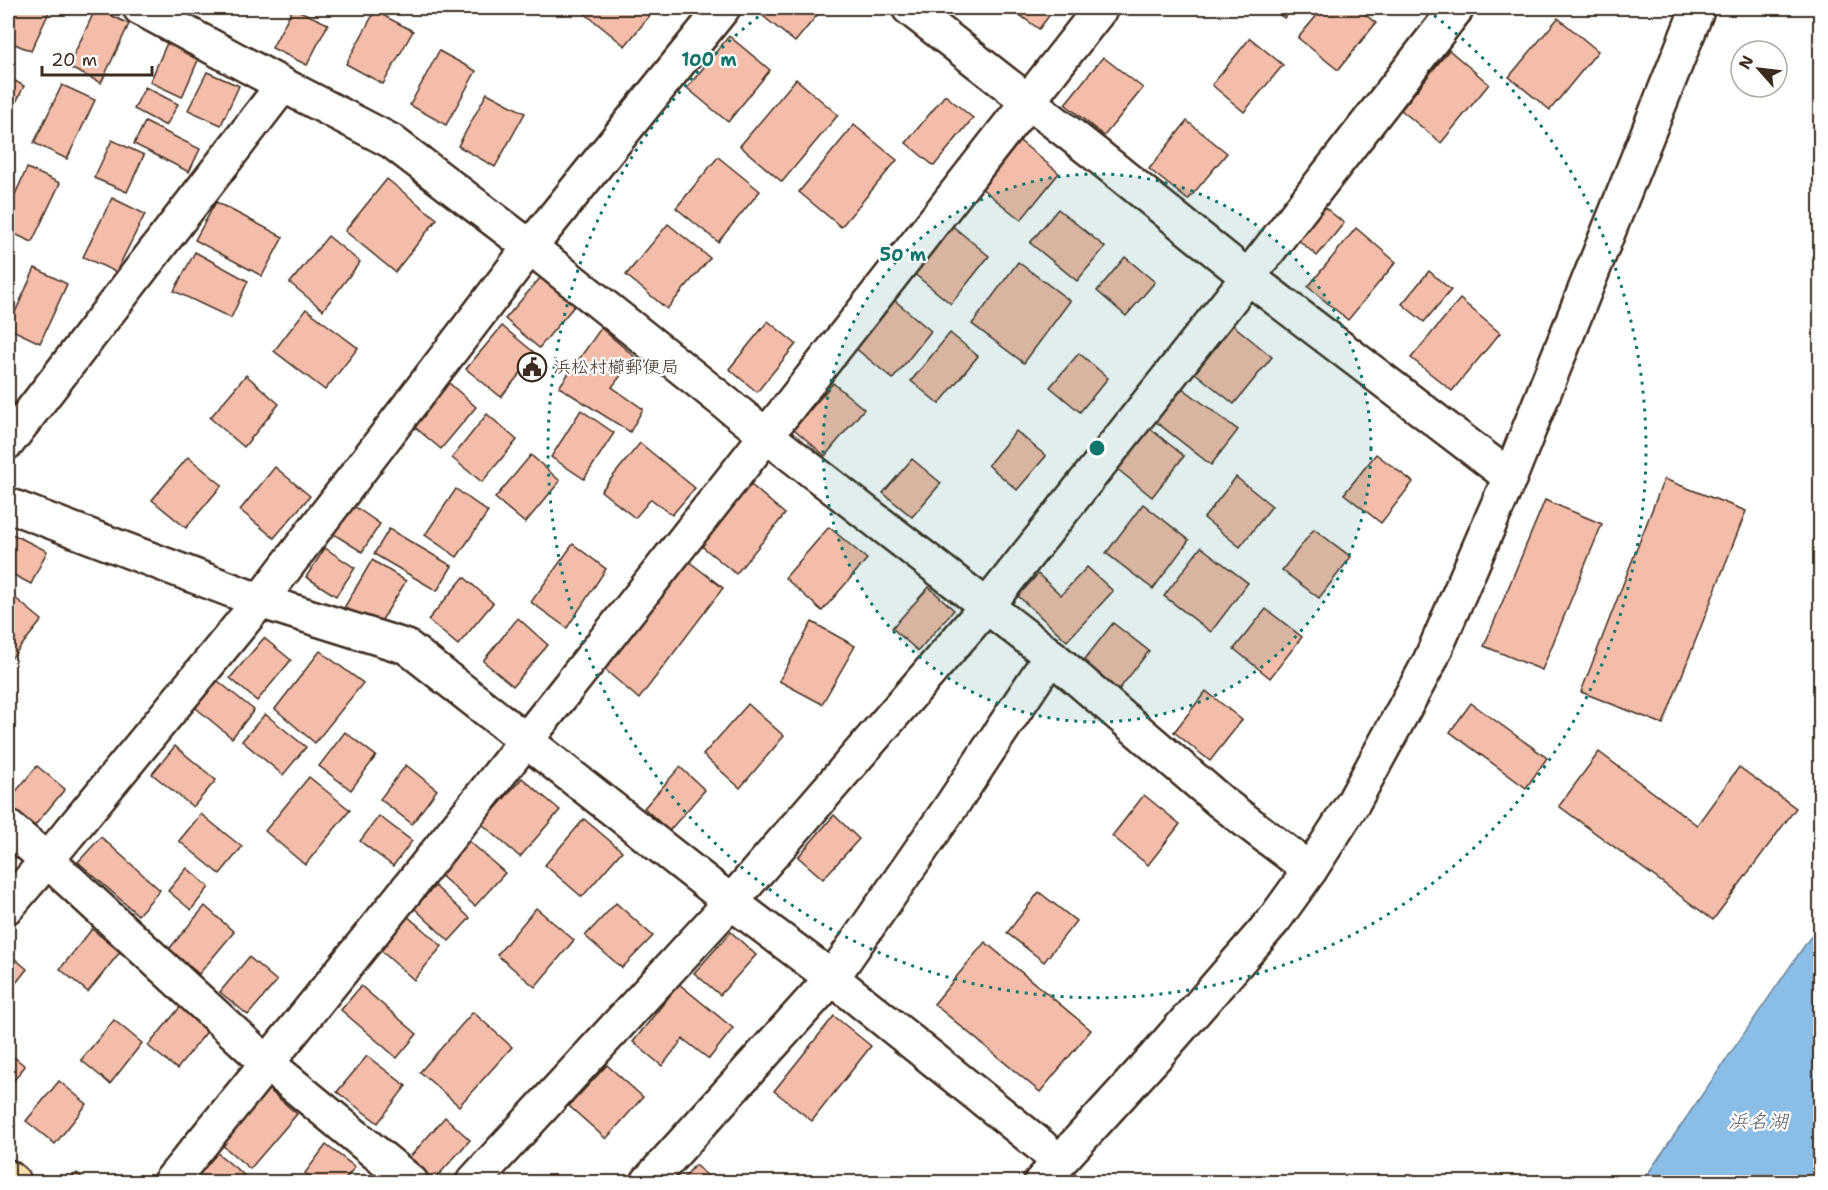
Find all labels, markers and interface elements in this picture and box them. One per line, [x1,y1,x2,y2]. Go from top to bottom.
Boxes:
scale bar [42,39,152,77]
north arrow [1729,39,1789,99]
text: 20 m [51,48,97,72]
text: 100 m [681,48,737,72]
text: N [1734,52,1758,73]
text: 50 m [880,243,927,267]
public building icon: 浜松村櫛郵便局 [516,351,548,383]
place label: 浜松村櫛郵便局 [553,355,679,379]
centre of rings [1087,438,1107,458]
water label: 浜名湖 [1728,1108,1790,1134]

